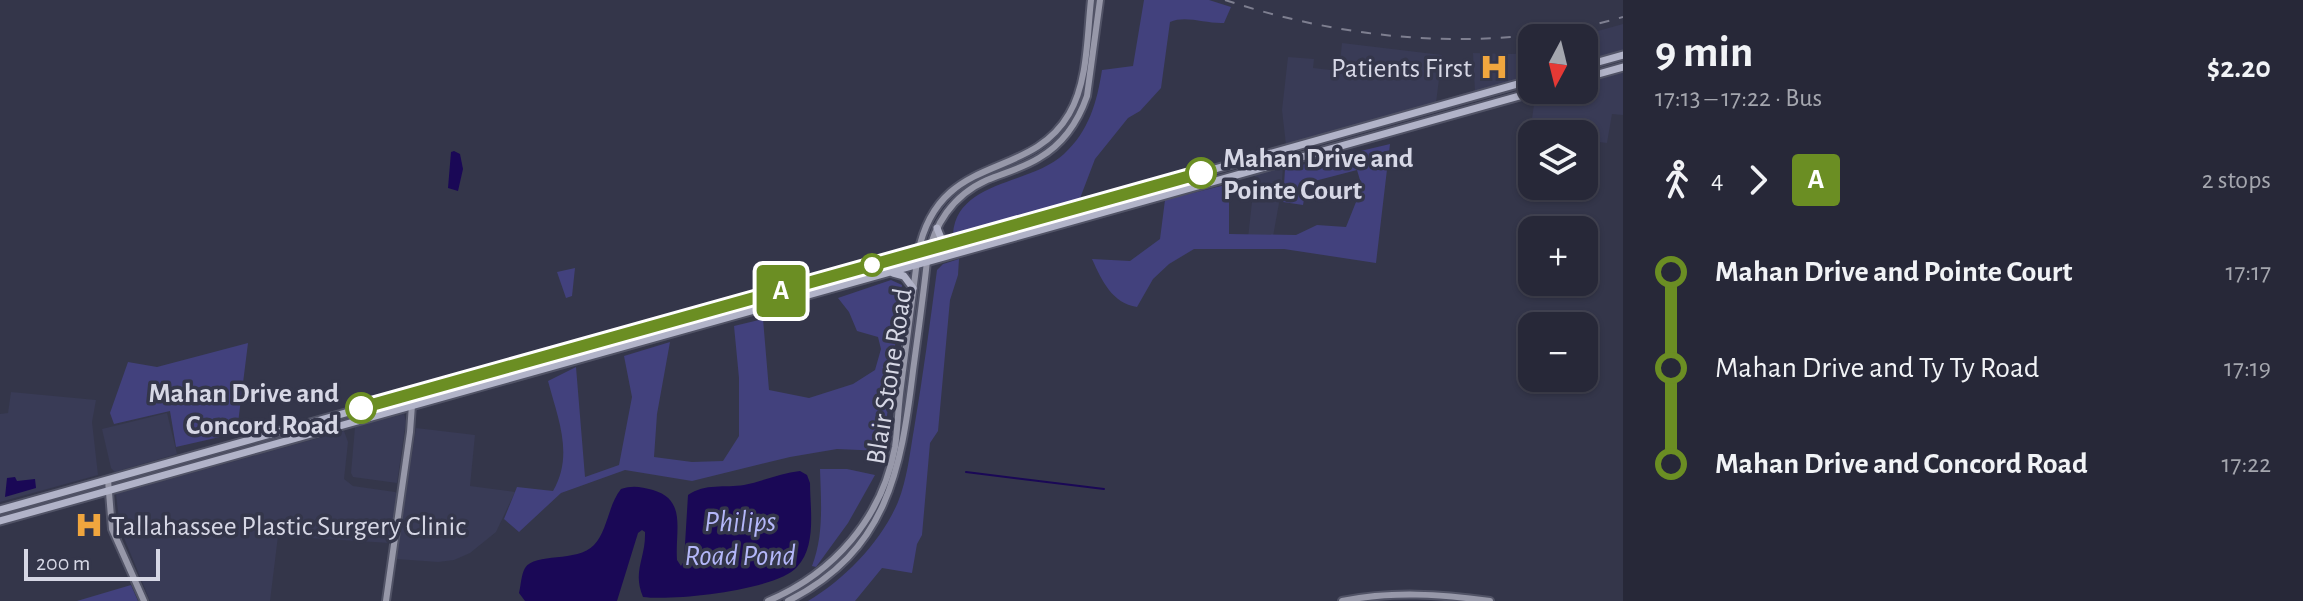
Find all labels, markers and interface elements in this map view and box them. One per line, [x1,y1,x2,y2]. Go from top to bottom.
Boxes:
north arrow [1518,24,1598,104]
map controls [1518,24,1598,392]
text: 9 min [1655,31,1753,75]
hospital icon: Patients First [1479,52,1509,82]
text: $2.20 [2207,53,2271,83]
place label: Patients First [1331,55,1472,83]
text: 17:13 – 17:22 · Bus [1655,85,1822,111]
button: layers [1518,120,1598,200]
place label: Mahan Drive and Pointe Court [1223,145,1414,205]
marker: Mahan Drive and Pointe Court [1186,158,1216,188]
icon: walk [1655,158,1699,202]
icon: forward [1736,158,1780,202]
text: A [1808,166,1824,194]
text: 4 [1711,167,1724,193]
text: 2 stops [2202,167,2271,193]
button: + [1518,216,1598,296]
unlabelled marker [861,254,883,276]
text: Mahan Drive and Pointe Court [1715,257,2072,287]
text: 17:17 [2225,259,2271,285]
line badge: A [755,265,807,317]
text: A [773,277,789,305]
street label: Blair Stone Road [862,286,918,467]
button: − [1518,312,1598,392]
text: Mahan Drive and Ty Ty Road [1715,353,2039,383]
text: 17:19 [2224,355,2271,381]
place label: Mahan Drive and Concord Road [149,380,339,440]
marker: Mahan Drive and Concord Road [346,393,376,423]
text: Mahan Drive and Concord Road [1715,449,2088,479]
text: 17:22 [2222,451,2271,477]
water label: Philips Road Pond [684,507,796,571]
hospital icon: Tallahassee Plastic Surgery Clinic [74,510,104,540]
place label: Tallahassee Plastic Surgery Clinic [111,513,466,541]
scale bar [24,545,160,581]
text: 200 m [36,552,90,574]

